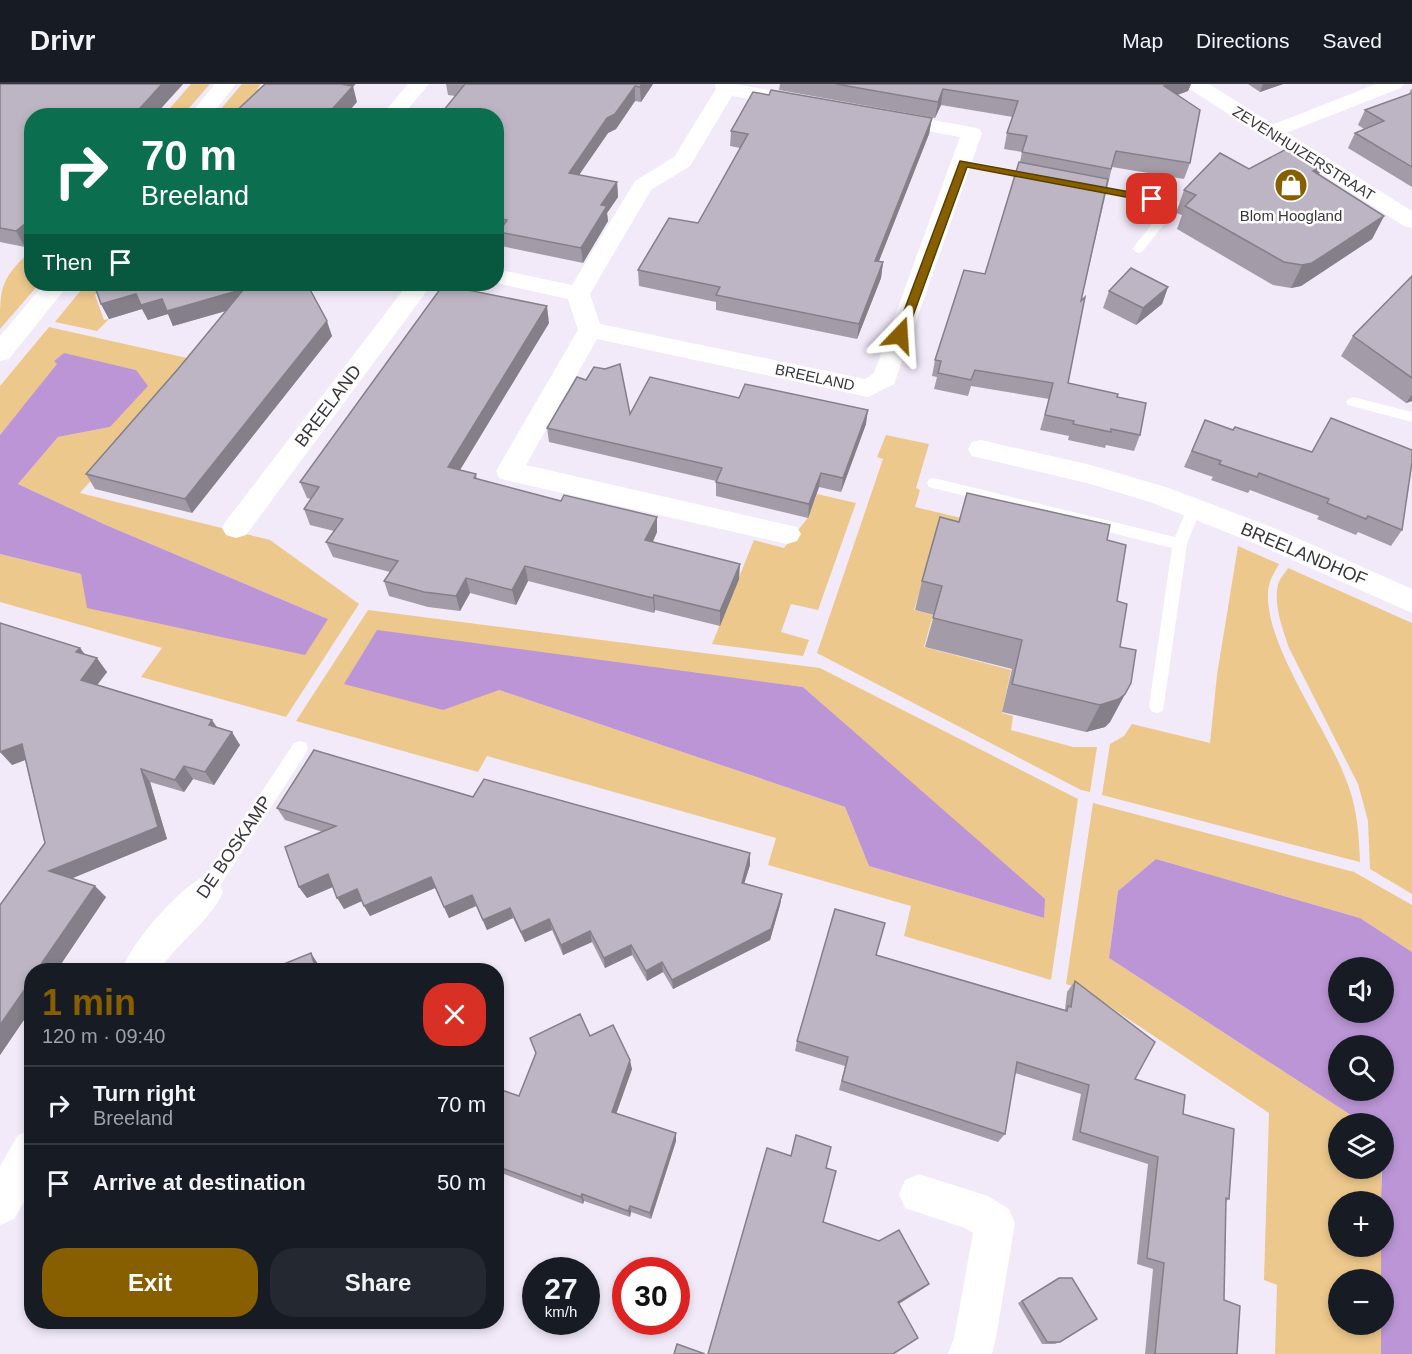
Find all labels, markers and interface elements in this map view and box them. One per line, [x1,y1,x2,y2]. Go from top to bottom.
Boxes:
text: Drivr [30,25,95,56]
text: Map [1122,29,1163,52]
text: Directions [1196,29,1289,52]
text: Saved [1322,29,1382,52]
street label: ZEVENHUIZERSTRAAT [1230,102,1378,204]
icon: right [42,132,120,210]
text: 70 m [141,132,237,179]
shop icon: Blom Hoogland [1273,167,1309,203]
pin [1126,173,1177,224]
text: Breeland [141,181,249,211]
icon: arrive [1135,182,1168,215]
place label: Blom Hoogland [1240,207,1342,224]
icon: arrive [104,246,137,279]
text: Then [42,250,92,275]
position arrow [868,303,932,367]
street label: BREELAND [774,360,856,394]
street label: BREELAND [291,361,365,451]
street label: BREELANDHOF [1238,518,1370,590]
street label: DE BOSKAMP [192,792,276,902]
map controls [1328,957,1394,1335]
button: sound [1328,957,1394,1023]
text: 1 min [42,982,136,1023]
button: close [423,983,486,1046]
text: 120 m · 09:40 [42,1025,165,1047]
button: search [1328,1035,1394,1101]
text: Turn right [93,1081,195,1106]
icon: right [42,1089,75,1122]
text: 70 m [437,1092,486,1117]
text: Breeland [93,1107,173,1129]
button: layers [1328,1113,1394,1179]
icon: arrive [42,1167,75,1200]
text: Arrive at destination [93,1170,306,1195]
text: 50 m [437,1170,486,1195]
button: + [1328,1191,1394,1257]
button: Exit [42,1248,258,1317]
button: Share [270,1248,486,1317]
speed limit sign: 30 [612,1257,690,1335]
button: − [1328,1269,1394,1335]
text: 27 [544,1272,578,1305]
text: km/h [545,1303,577,1320]

